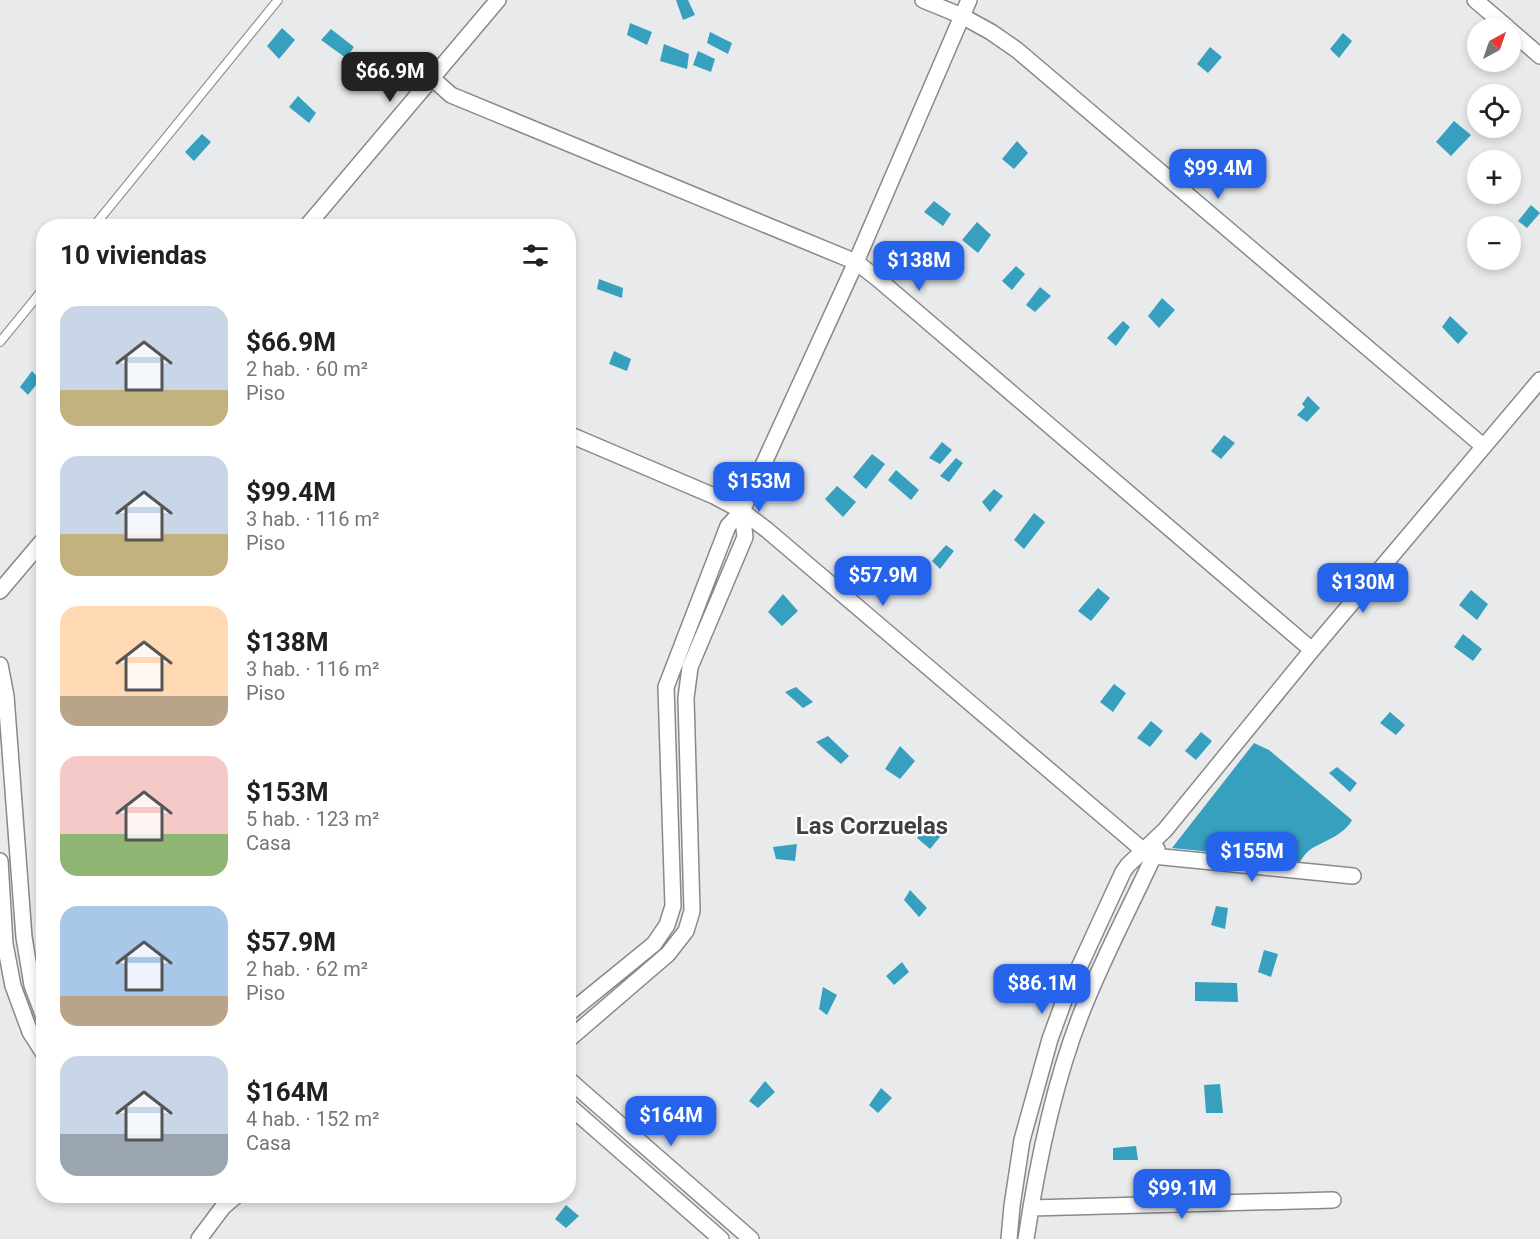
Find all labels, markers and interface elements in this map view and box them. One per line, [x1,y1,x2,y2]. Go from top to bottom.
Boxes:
north arrow [1467,18,1521,72]
map controls [1467,18,1521,270]
pin: $66.9M [341,52,439,103]
text: $66.9M [355,59,425,83]
button: locate [1467,84,1521,138]
pin: $99.4M [1169,149,1267,200]
button: + [1467,150,1521,204]
text: $99.4M [1183,156,1253,180]
button: − [1467,216,1521,270]
icon: filters [519,239,552,272]
text: 10 viviendas [60,240,207,270]
pin: $138M [877,241,961,292]
text: $138M [887,248,951,272]
text: $66.9M [246,327,336,357]
icon: home [108,330,180,402]
text: 2 hab. · 60 m² [246,357,368,381]
text: Piso [246,381,285,405]
pin: $153M [717,462,801,513]
text: $153M [727,469,791,493]
text: $99.4M [246,477,336,507]
icon: home [108,480,180,552]
text: 3 hab. · 116 m² [246,507,379,531]
text: Piso [246,531,285,555]
pin: $57.9M [834,556,932,607]
text: $57.9M [848,563,918,587]
pin: $130M [1321,563,1405,614]
text: $130M [1331,570,1395,594]
text: $138M [246,627,328,657]
icon: home [108,630,180,702]
text: 3 hab. · 116 m² [246,657,379,681]
text: Piso [246,681,285,705]
text: $153M [246,777,328,807]
icon: home [108,780,180,852]
text: 5 hab. · 123 m² [246,807,379,831]
district label: Las Corzuelas [796,812,948,840]
text: Casa [246,831,291,855]
pin: $155M [1210,832,1294,883]
text: $155M [1220,839,1284,863]
text: $57.9M [246,927,336,957]
icon: home [108,930,180,1002]
text: 2 hab. · 62 m² [246,957,368,981]
pin: $86.1M [993,964,1091,1015]
text: $86.1M [1007,971,1077,995]
text: Piso [246,981,285,1005]
text: $164M [246,1077,328,1107]
icon: home [108,1080,180,1152]
pin: $164M [629,1096,713,1147]
text: $164M [639,1103,703,1127]
text: 4 hab. · 152 m² [246,1107,379,1131]
text: Casa [246,1131,291,1155]
pin: $99.1M [1133,1169,1231,1220]
text: $99.1M [1147,1176,1217,1200]

